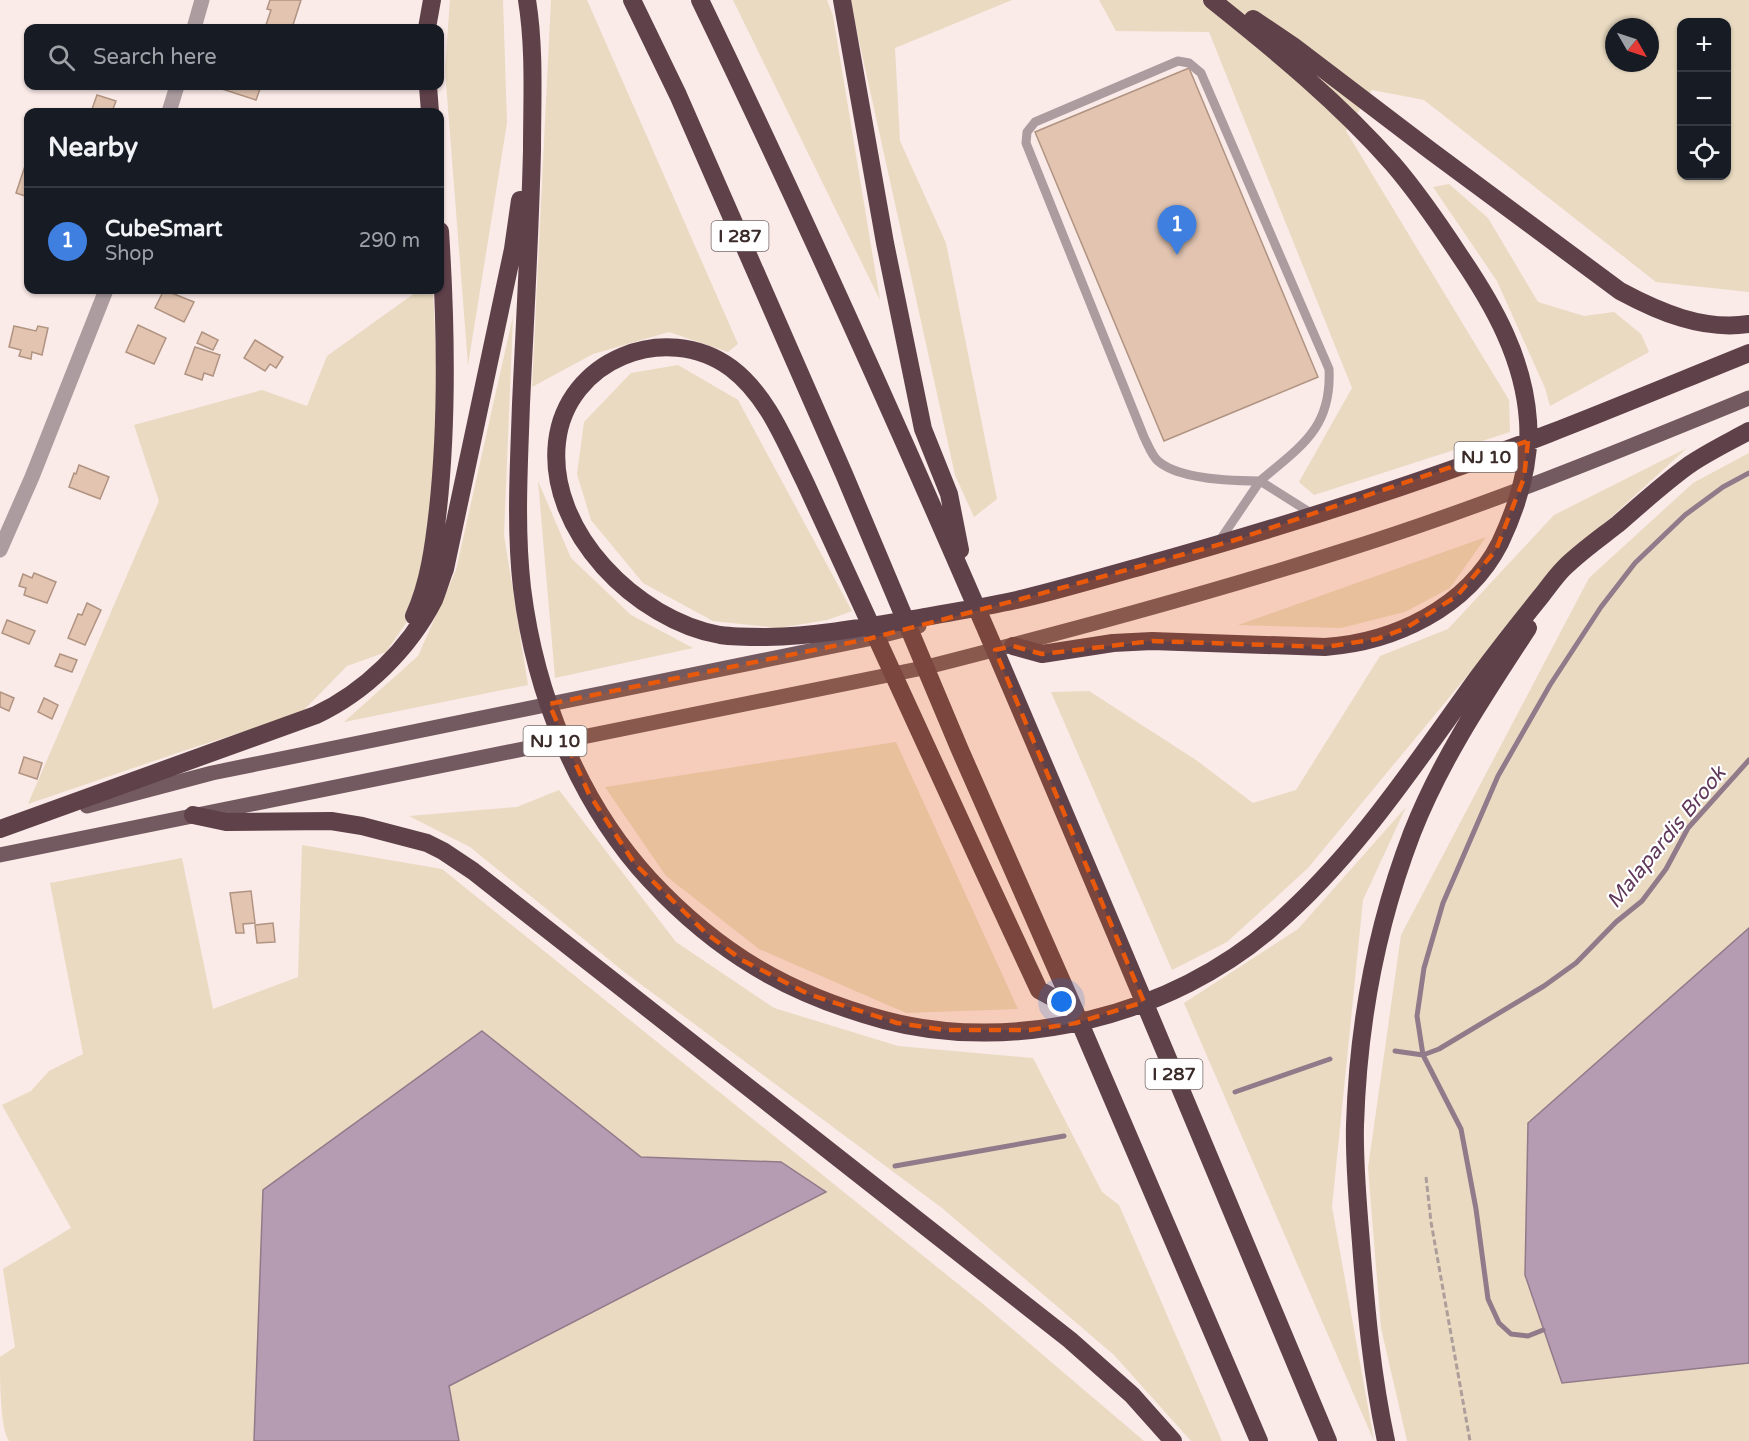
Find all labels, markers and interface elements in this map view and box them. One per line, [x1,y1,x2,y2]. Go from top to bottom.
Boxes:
north arrow [1605,18,1659,72]
map controls [1677,18,1731,180]
button: + [1677,18,1731,72]
search box [24,24,444,90]
icon: search [45,41,78,74]
text: Search here [93,44,217,70]
button: − [1677,72,1731,126]
button: locate [1677,126,1731,180]
text: Nearby [48,132,138,163]
pin: 1 [1158,206,1196,255]
text: CubeSmart [105,216,222,242]
road number: I 287 [712,221,768,251]
text: 1 [61,229,74,253]
text: 290 m [359,229,420,253]
text: Shop [105,242,154,266]
road number: NJ 10 [1454,442,1518,472]
road number: NJ 10 [524,726,586,756]
water label: Malapardis Brook [1602,760,1732,913]
your location [1047,987,1076,1016]
road number: I 287 [1146,1059,1202,1089]

